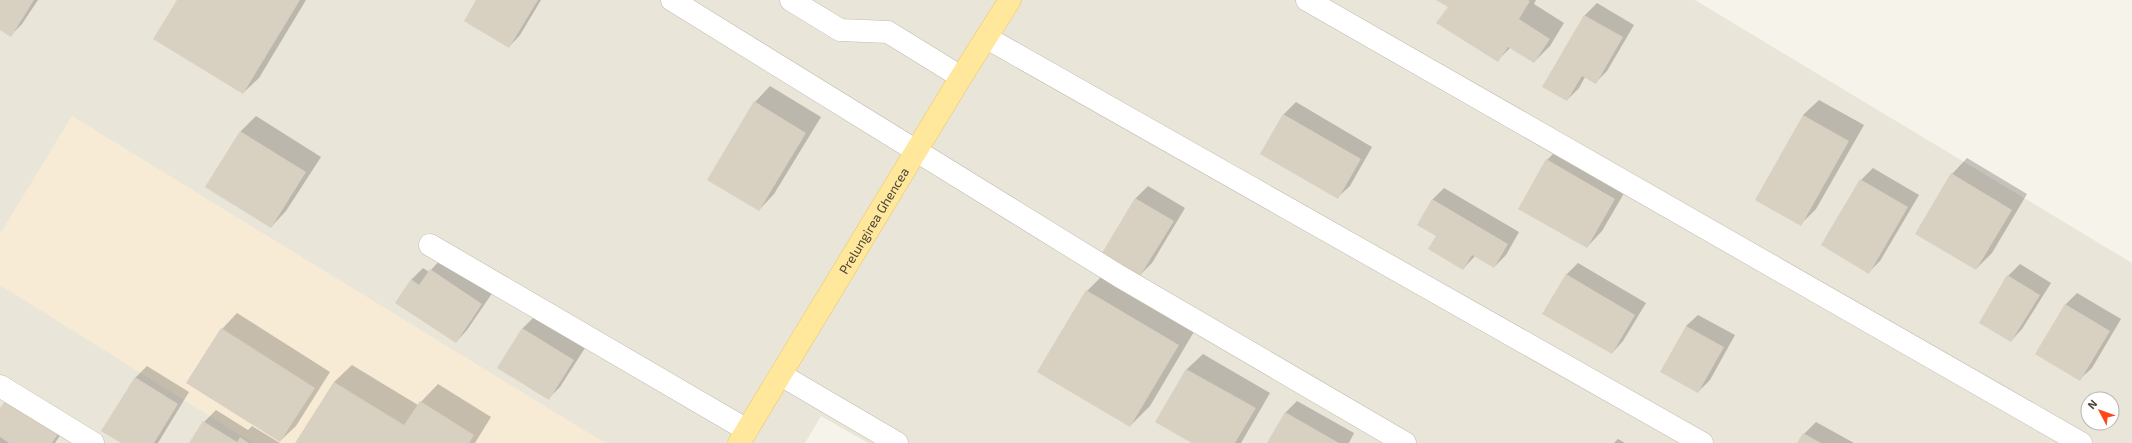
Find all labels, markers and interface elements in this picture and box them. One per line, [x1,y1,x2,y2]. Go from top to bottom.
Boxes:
street label: Prelungirea Ghencea [835,164,912,277]
north arrow [2080,391,2120,431]
text: N [2085,397,2100,411]

